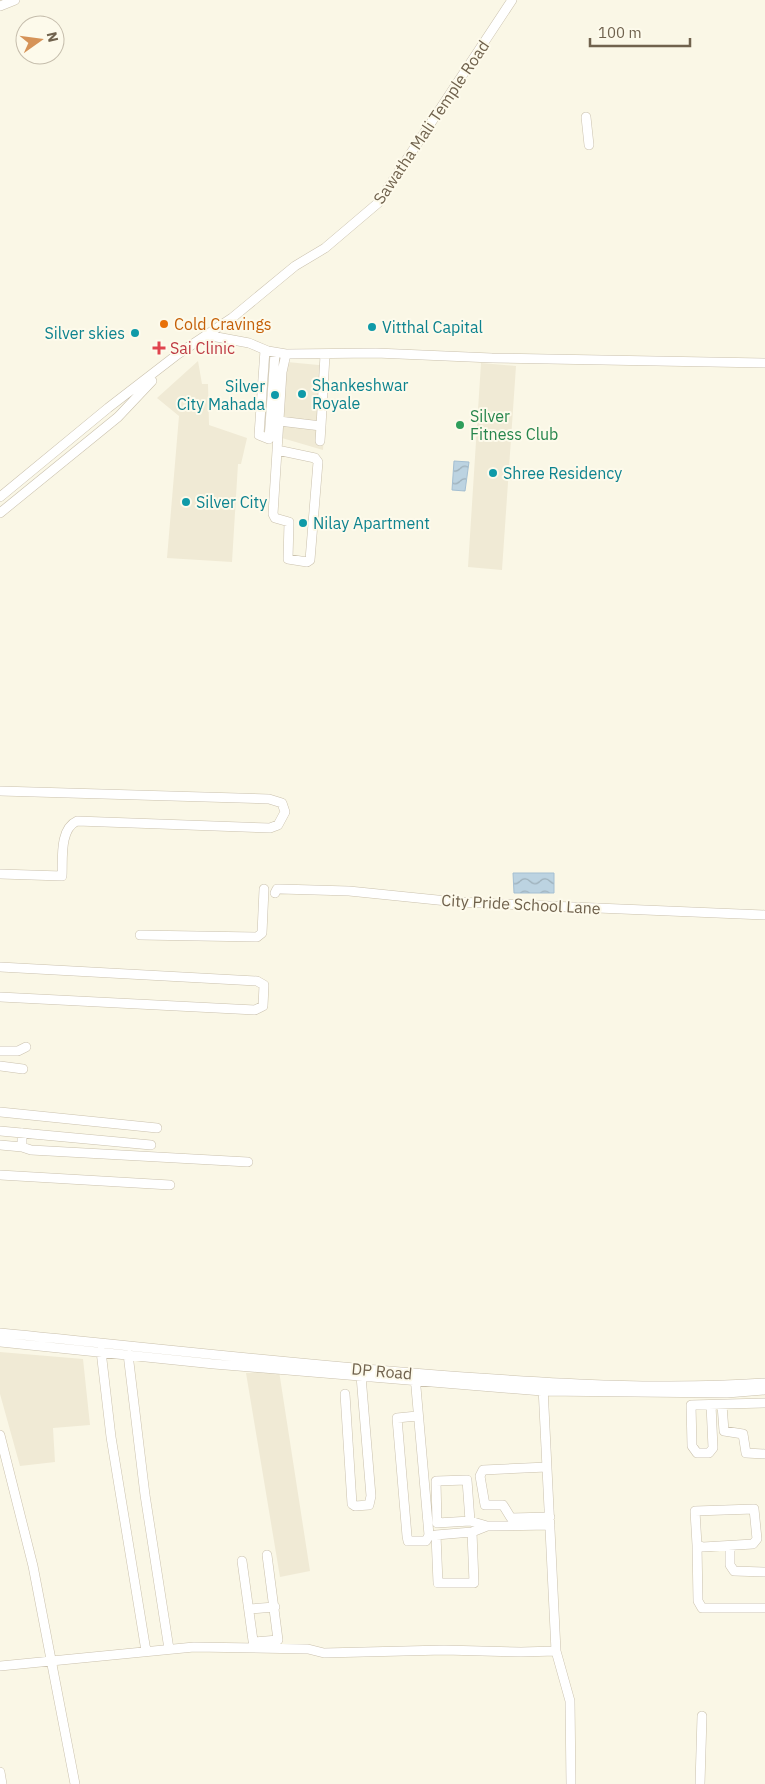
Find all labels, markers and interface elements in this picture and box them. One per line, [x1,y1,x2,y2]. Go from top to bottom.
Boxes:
north arrow [15,15,65,65]
scale bar [590,15,690,47]
text: 100 m [598,23,642,42]
text: N [43,30,63,44]
street label: Sawatha Mali Temple Road [369,36,493,208]
place label: Cold Cravings [174,314,272,334]
place label: Vitthal Capital [382,317,483,337]
marker: Cold Cravings [158,318,170,330]
marker: Vitthal Capital [366,321,378,333]
place label: Silver skies [45,323,125,343]
marker: Silver skies [129,327,141,339]
place label: Sai Clinic [170,338,235,358]
marker: Sai Clinic [152,341,166,355]
place label: Shankeshwar Royale [312,375,408,413]
place label: Silver City Mahada [177,376,265,414]
marker: Shankeshwar Royale [296,388,308,400]
marker: Silver City Mahada [269,389,281,401]
place label: Silver Fitness Club [470,406,558,444]
marker: Silver Fitness Club [454,419,466,431]
place label: Shree Residency [503,463,622,483]
marker: Shree Residency [487,467,499,479]
place label: Silver City [196,492,267,512]
marker: Silver City [180,496,192,508]
place label: Nilay Apartment [313,513,430,533]
marker: Nilay Apartment [297,517,309,529]
street label: City Pride School Lane [441,890,601,918]
street label: DP Road [351,1358,413,1384]

